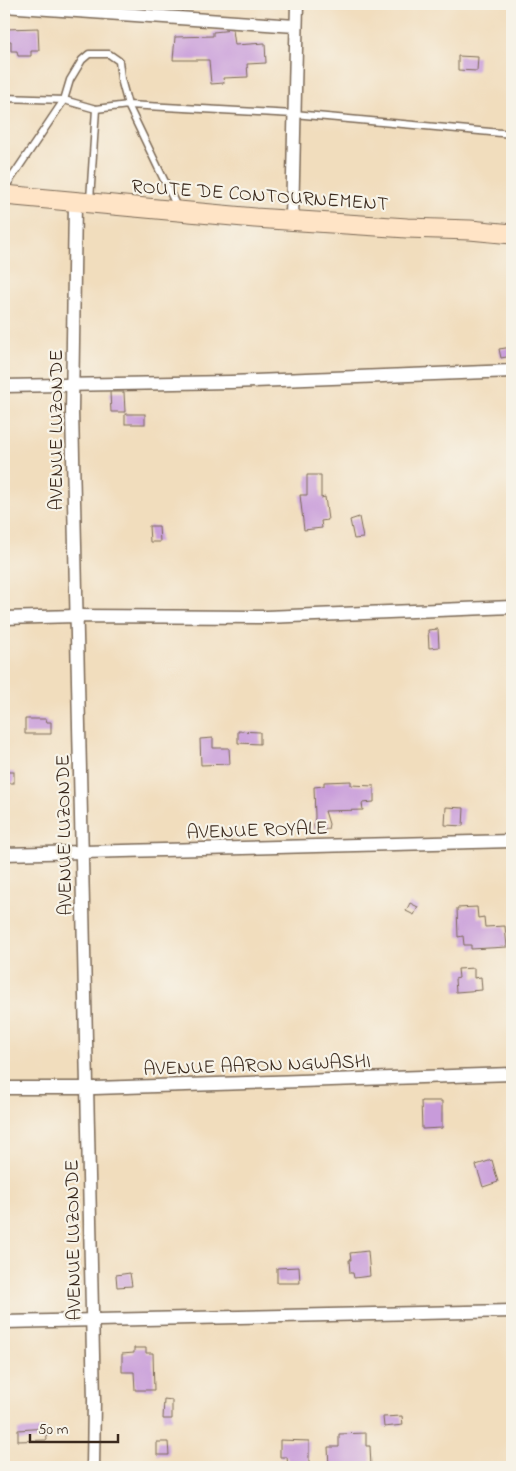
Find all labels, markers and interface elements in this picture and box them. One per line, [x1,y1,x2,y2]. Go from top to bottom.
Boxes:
street label: ROUTE DE CONTOURNEMENT [130,173,389,220]
street label: AVENUE LUZONDE [43,349,72,511]
street label: AVENUE LUZONDE [50,754,81,916]
street label: AVENUE ROYALE [186,815,328,848]
street label: AVENUE AARON NGWASHI [143,1048,371,1085]
street label: AVENUE LUZONDE [59,1159,90,1321]
scale bar [30,1411,118,1443]
text: 50 m [38,1419,69,1441]

